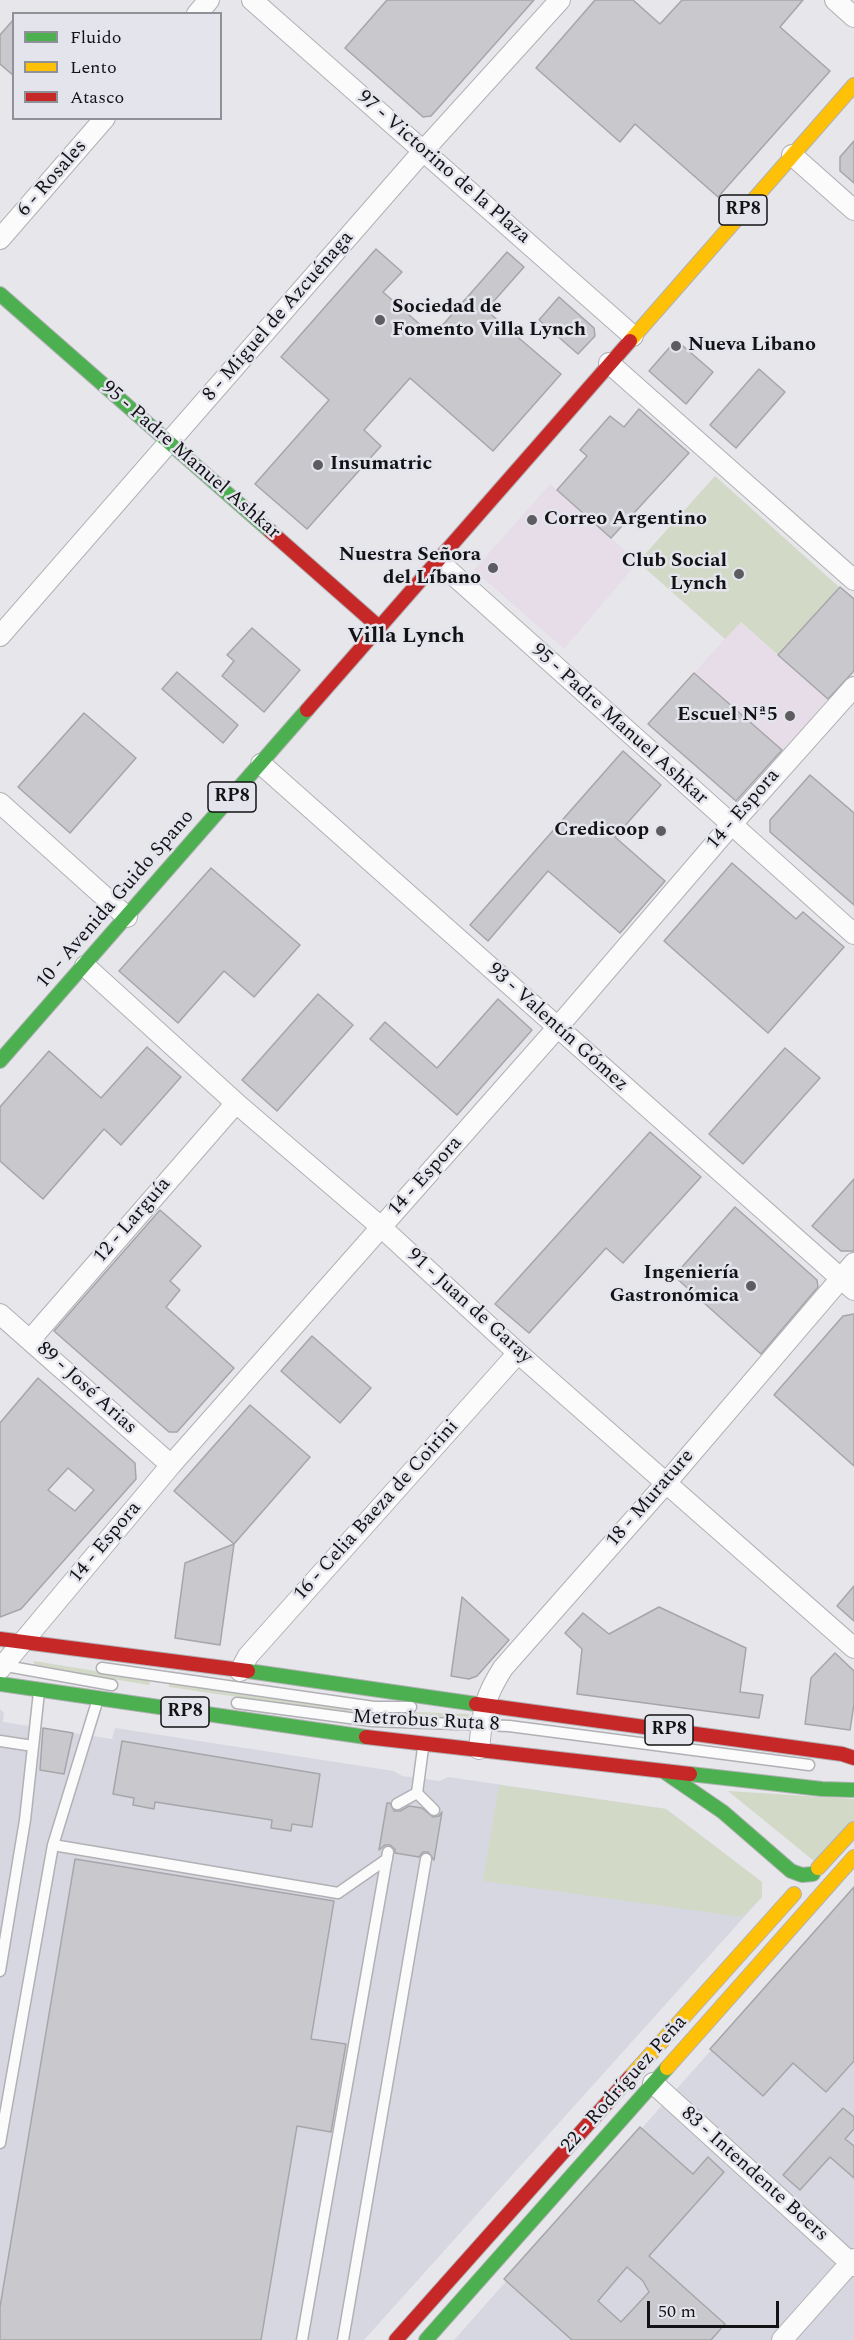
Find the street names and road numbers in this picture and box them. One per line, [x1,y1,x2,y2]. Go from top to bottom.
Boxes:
street label: 97 - Victorino de la Plaza [351,86,535,250]
street label: 6 - Rosales [13,136,93,222]
road number: RP8 [719,195,767,225]
street label: 8 - Miguel de Azcuénaga [199,227,359,407]
street label: 95 - Padre Manuel Ashkar [96,377,284,545]
street label: 95 - Padre Manuel Ashkar [526,639,712,811]
street label: 14 - Espora [702,765,786,855]
road number: RP8 [208,782,256,812]
street label: 10 - Avenida Guido Spano [32,806,200,994]
street label: 93 - Valentín Gómez [482,959,632,1097]
street label: 14 - Espora [384,1132,468,1222]
street label: 12 - Larguía [89,1173,177,1269]
street label: 91 - Juan de Garay [401,1244,537,1370]
street label: 89 - José Arias [31,1338,141,1440]
street label: 16 - Celia Baeza de Coirini [289,1416,465,1606]
street label: 18 - Murature [602,1445,700,1553]
street label: 14 - Espora [65,1497,147,1589]
road number: RP8 [161,1697,209,1727]
street label: Metrobus Ruta 8 [352,1706,500,1738]
road number: RP8 [645,1715,693,1745]
street label: 22 - Rodríguez Peña [557,2011,693,2159]
street label: 83 - Intendente Boers [675,2102,833,2248]

